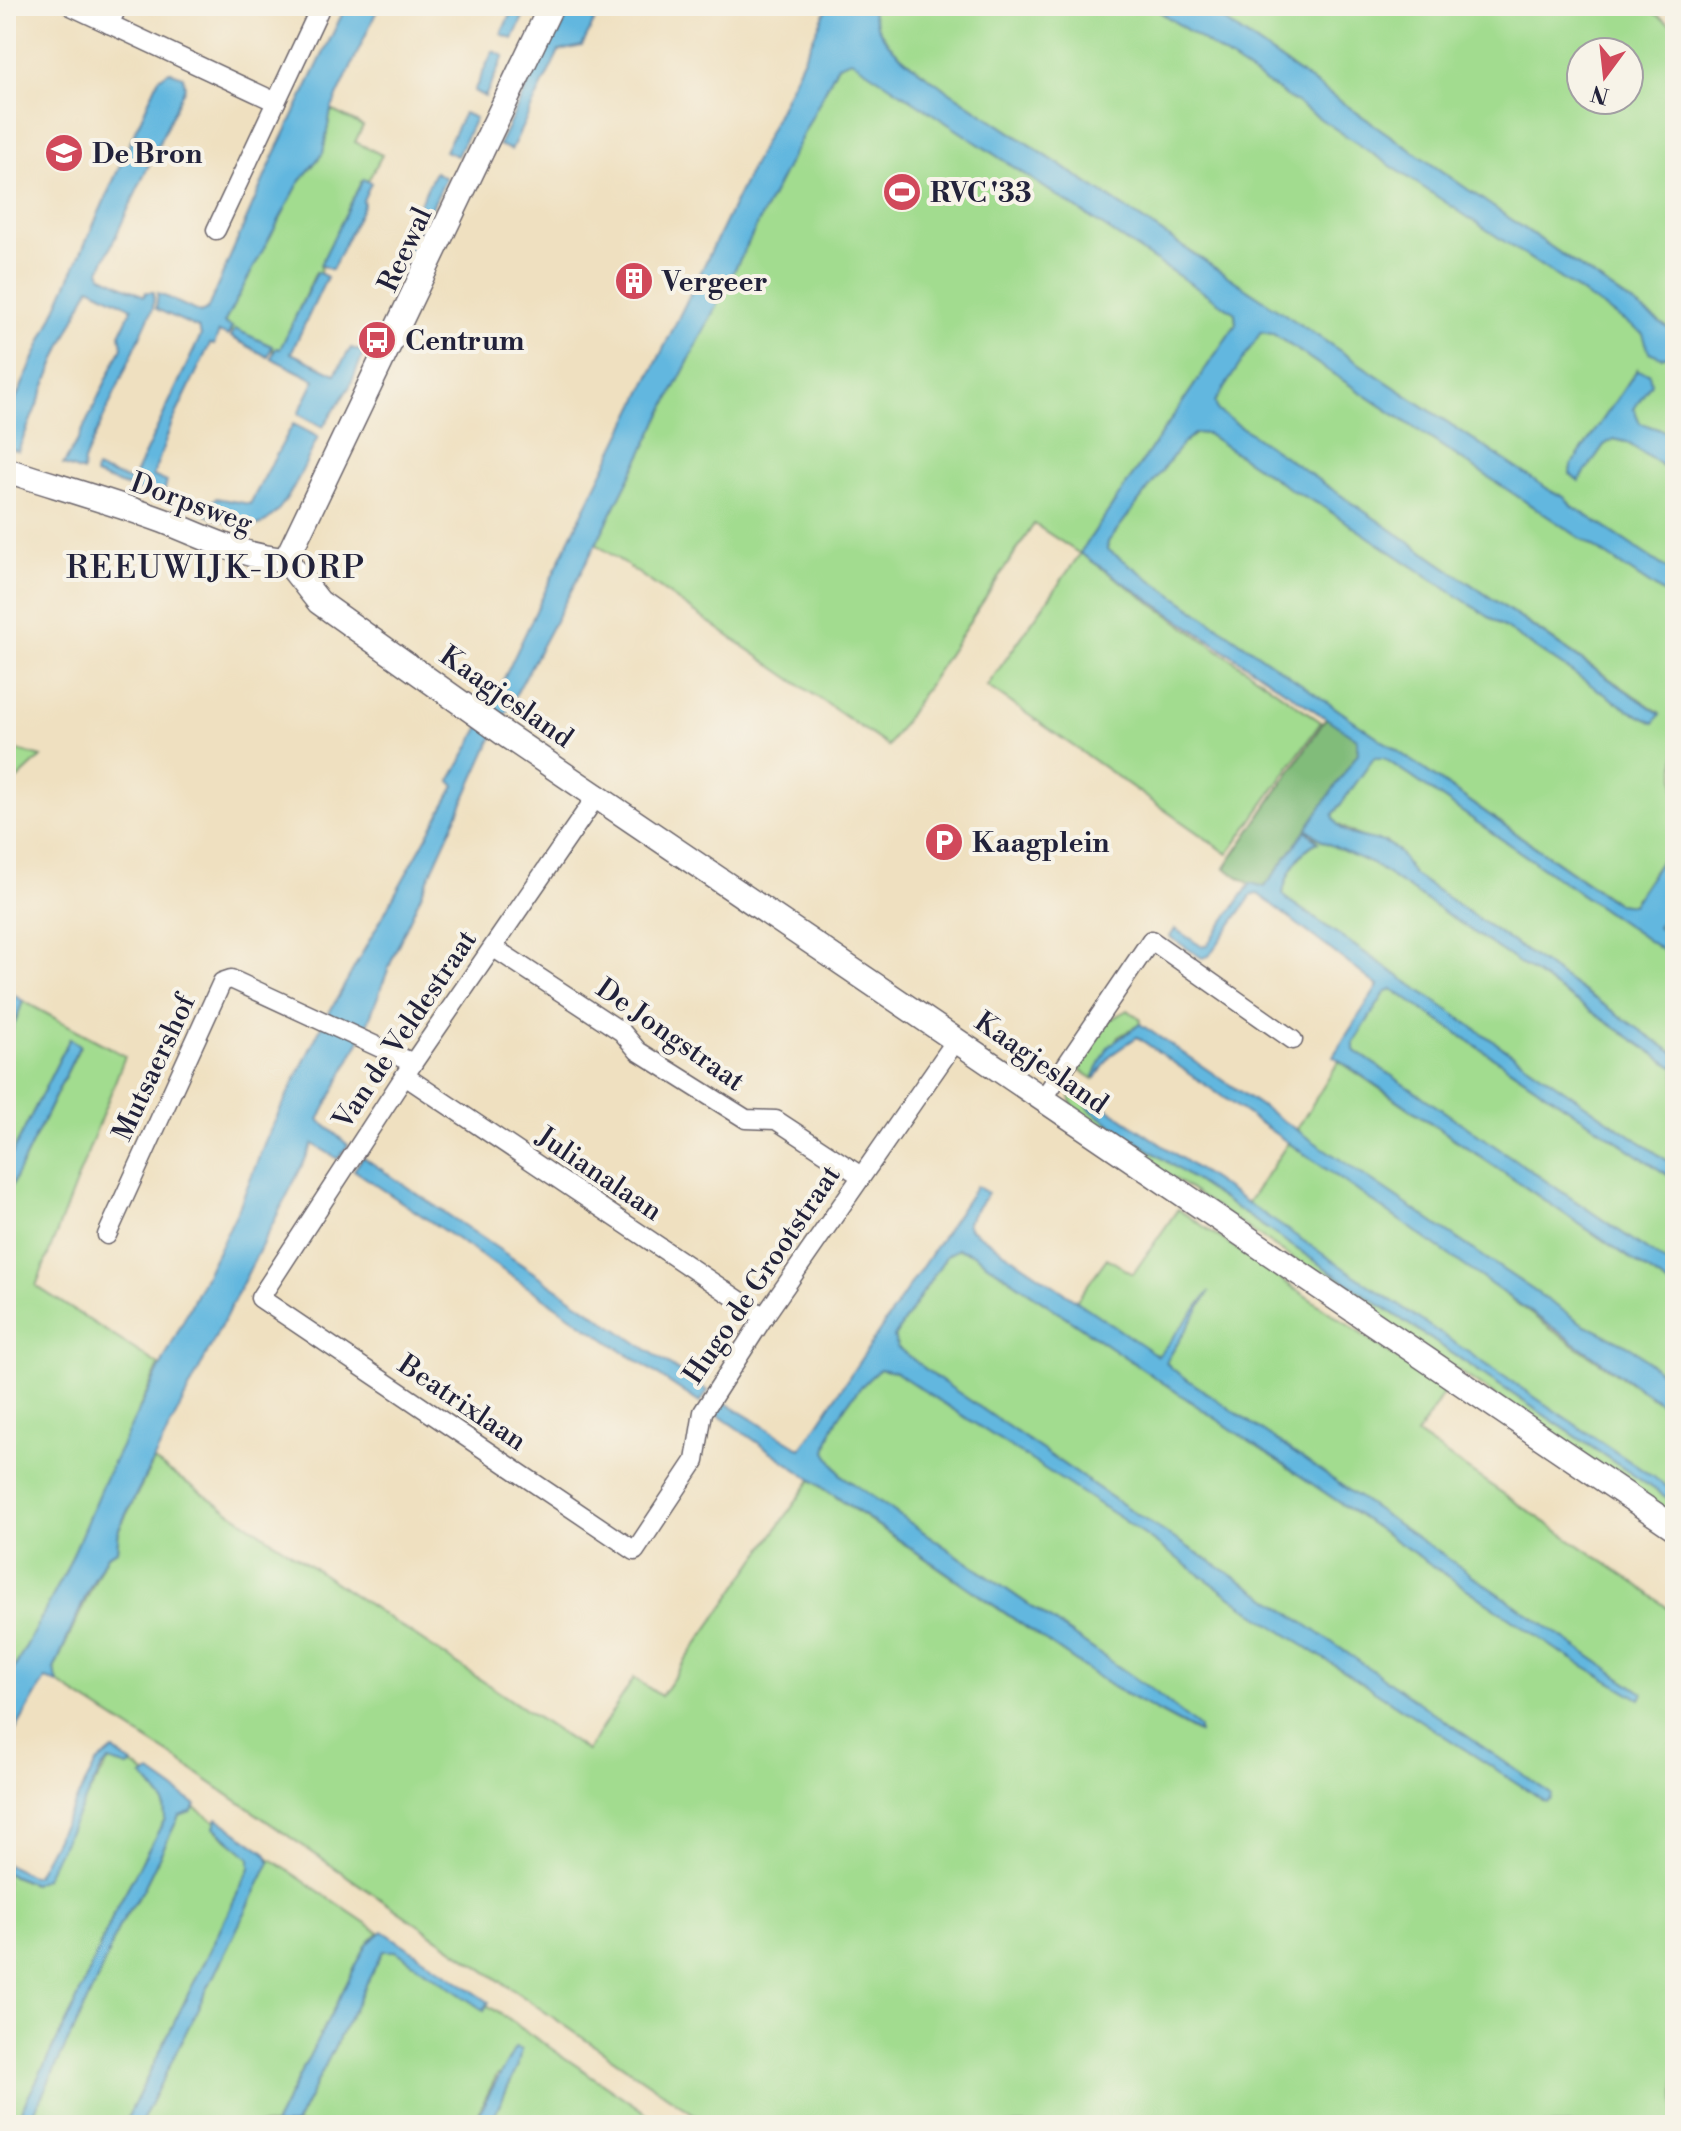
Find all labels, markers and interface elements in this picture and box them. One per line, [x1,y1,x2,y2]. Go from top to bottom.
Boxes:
north arrow [1565,36,1645,116]
text: N [1588,78,1612,109]
school or university icon: De Bron [43,132,85,174]
place label: De Bron [92,137,203,172]
sports icon: RVC '33 [881,171,923,213]
place label: RVC '33 [930,176,1032,211]
street label: Reewal [371,202,440,297]
building icon: Vergeer [613,260,655,302]
place label: Vergeer [661,265,768,300]
bus stop icon: Centrum [356,319,398,361]
place label: Centrum [405,324,525,359]
street label: Dorpsweg [126,465,258,542]
district label: REEUWIJK-DORP [66,548,366,588]
street label: Kaagjesland [433,638,580,756]
parking icon: Kaagplein [923,821,965,863]
place label: Kaagplein [972,826,1110,861]
street label: Van de Veldestraat [325,923,485,1137]
street label: De Jongstraat [589,971,751,1099]
street label: Mutsaershof [105,987,204,1146]
street label: Kaagjesland [968,1004,1115,1122]
street label: Julianalaan [529,1119,669,1229]
street label: Hugo de Grootstraat [676,1159,848,1391]
street label: Beatrixlaan [390,1347,533,1459]

